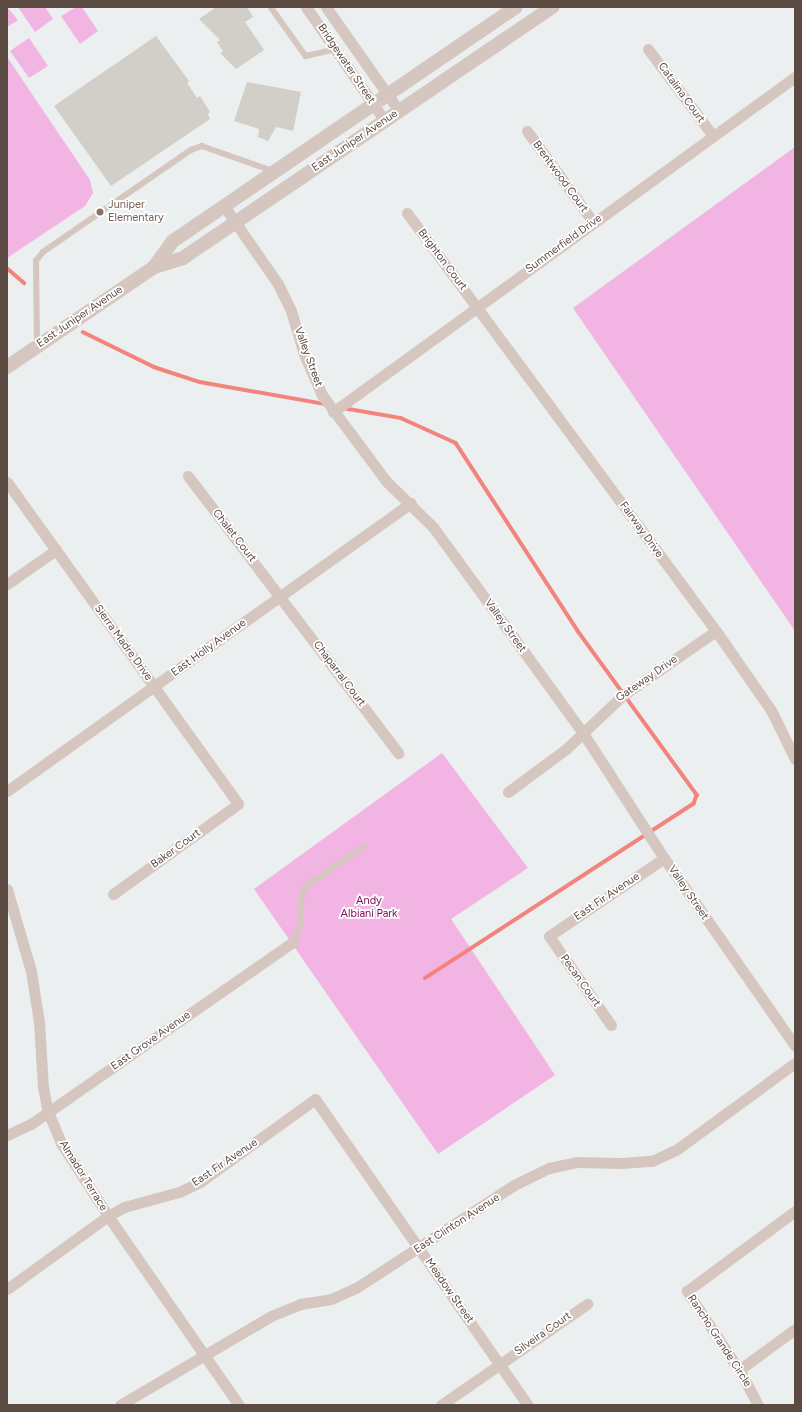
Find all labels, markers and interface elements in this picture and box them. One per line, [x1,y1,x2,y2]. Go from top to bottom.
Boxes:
street label: Bridgewater Street [314,22,378,106]
street label: Catalina Court [655,60,707,126]
street label: East Juniper Avenue [310,107,400,175]
street label: Brentwood Court [530,139,590,215]
place label: Juniper Elementary [108,199,164,225]
marker: Juniper Elementary [95,207,105,217]
street label: Summerfield Drive [523,212,605,276]
street label: Brighton Court [415,227,469,293]
street label: East Juniper Avenue [35,283,125,351]
street label: Valley Street [291,325,325,389]
street label: Fairway Drive [616,500,666,560]
street label: Chalet Court [209,507,259,565]
street label: Valley Street [481,597,529,655]
street label: Sierra Madre Drive [91,603,155,683]
street label: East Holly Avenue [169,616,249,680]
street label: Chaparral Court [310,639,368,709]
street label: Gateway Drive [614,653,680,705]
street label: Baker Court [149,827,203,871]
street label: Valley Street [665,863,711,923]
street label: East Fir Avenue [572,870,642,924]
park label: Andy Albiani Park [341,895,397,921]
street label: Pecan Court [557,952,603,1010]
street label: East Grove Avenue [109,1009,193,1073]
street label: East Fir Avenue [190,1136,260,1190]
street label: Almador Terrace [56,1138,110,1214]
street label: East Clinton Avenue [412,1191,502,1257]
street label: Meadow Street [422,1256,476,1326]
street label: Rancho Grande Circle [684,1292,754,1390]
street label: Silveira Court [512,1310,574,1358]

